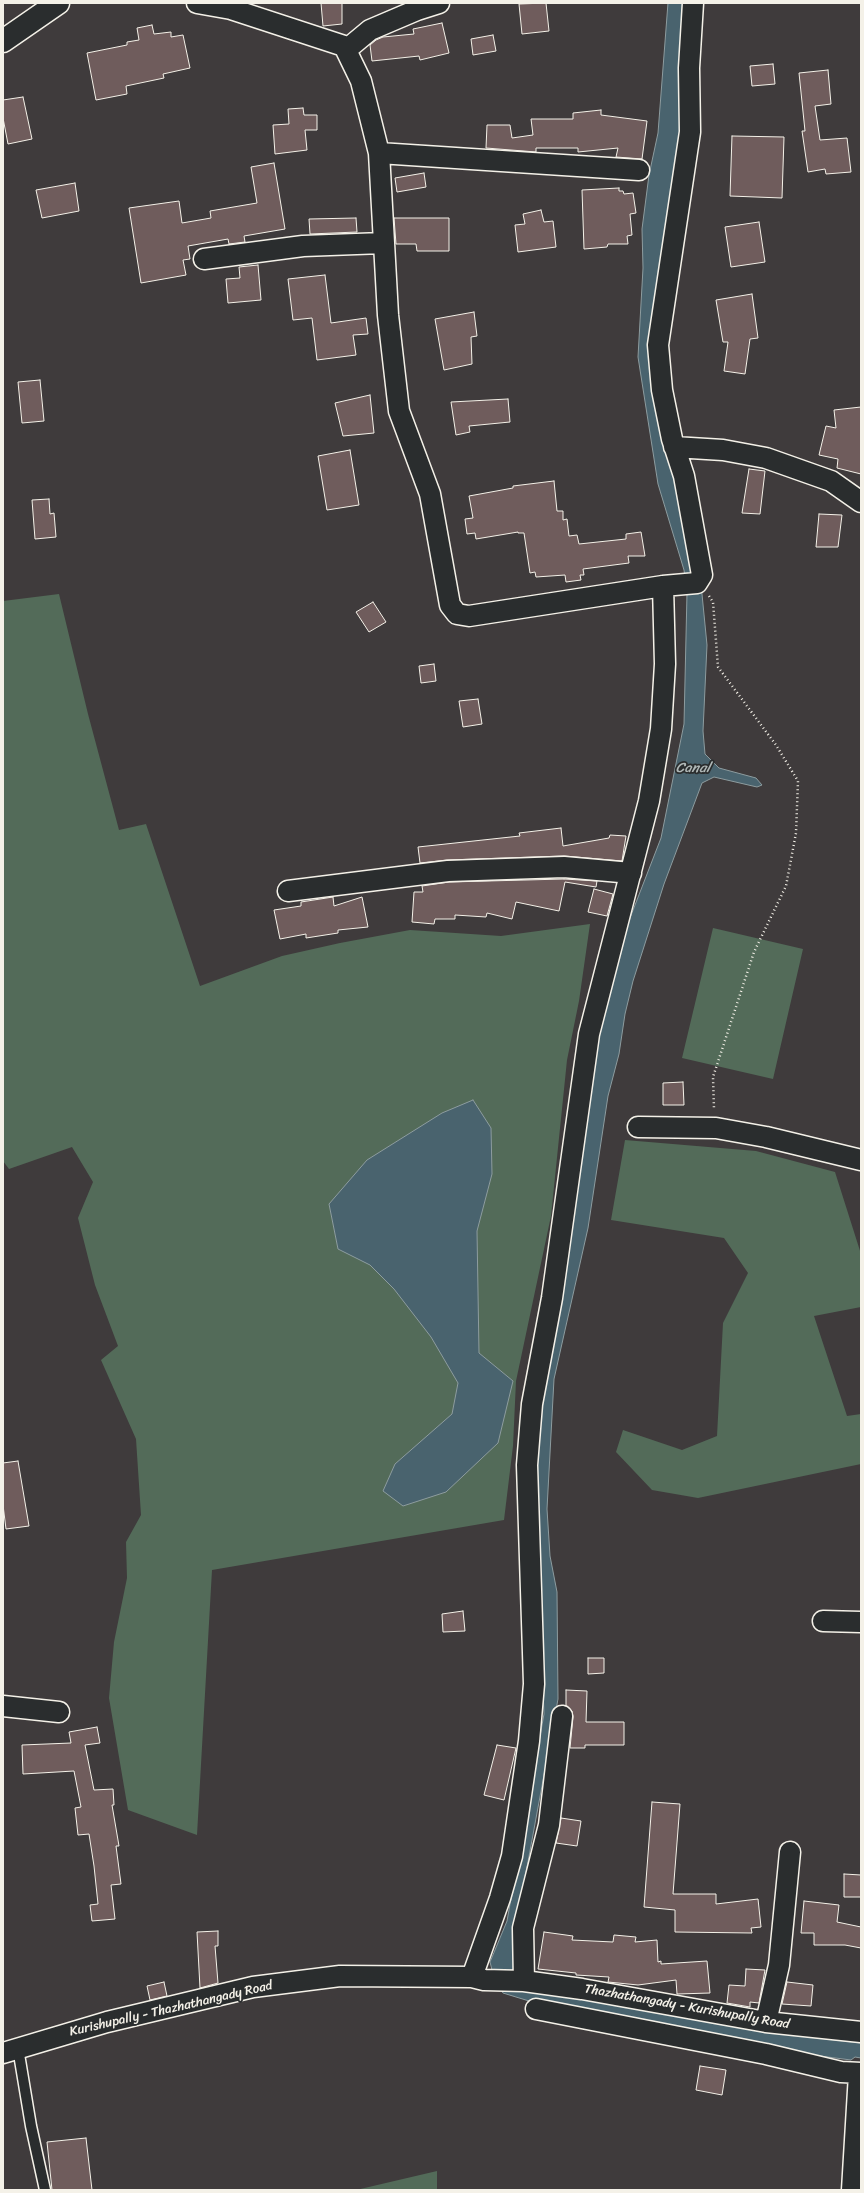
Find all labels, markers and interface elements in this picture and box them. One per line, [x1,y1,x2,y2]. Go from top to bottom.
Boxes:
water label: Canal [676,760,710,776]
street label: Kurishupally - Thazhathangady Road [68,1978,274,2040]
street label: Thazhathangady - Kurishupally Road [583,1981,791,2033]

